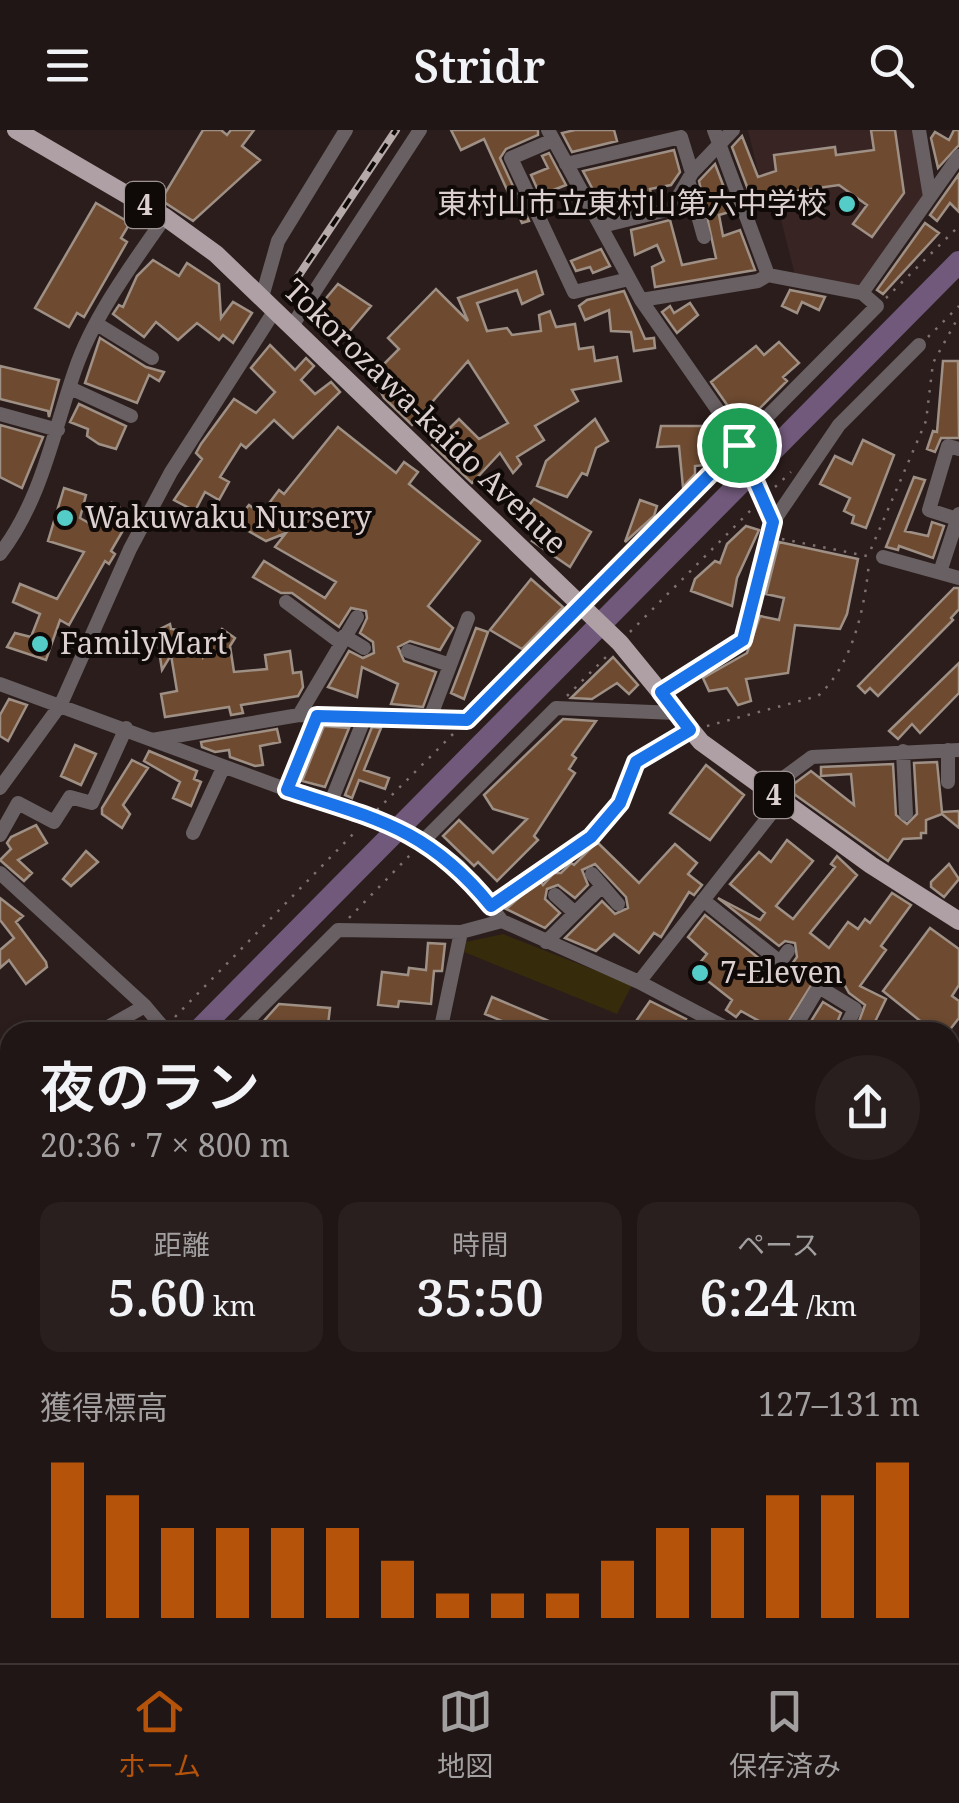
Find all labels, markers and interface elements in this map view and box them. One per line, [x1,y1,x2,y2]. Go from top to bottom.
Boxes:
text: Stridr [414,35,546,96]
icon: menu [40,38,95,93]
icon: search [864,38,919,93]
road number: 4 [125,182,165,228]
place label: 東村山市立東村山第六中学校 [437,182,827,223]
marker: 東村山市立東村山第六中学校 [836,193,858,215]
street label: Tokorozawa-kaido Avenue [275,270,577,562]
pin [697,403,782,488]
icon: arrive [712,418,767,473]
place label: Wakuwaku Nursery [85,496,372,537]
marker: Wakuwaku Nursery [54,507,76,529]
place label: FamilyMart [60,622,227,663]
marker: FamilyMart [29,633,51,655]
road number: 4 [754,772,794,818]
place label: 7-Eleven [720,951,843,992]
marker: 7-Eleven [689,962,711,984]
text: 夜のラン [40,1048,260,1123]
button: share [815,1055,920,1160]
text: 20:36 · 7 × 800 m [40,1123,290,1166]
text: 距離 [154,1225,210,1263]
text: 時間 [452,1225,508,1263]
text: ペース [737,1225,820,1263]
text: 5.60 [107,1263,206,1331]
text: 35:50 [416,1263,544,1331]
text: 6:24 [700,1263,799,1331]
text: km [206,1286,256,1324]
text: /km [799,1286,857,1324]
text: 127–131 m [758,1382,920,1425]
text: 獲得標高 [40,1385,168,1428]
tab: ホーム [118,1684,201,1784]
tab: 地図 [437,1684,493,1784]
tab: 保存済み [729,1684,841,1784]

